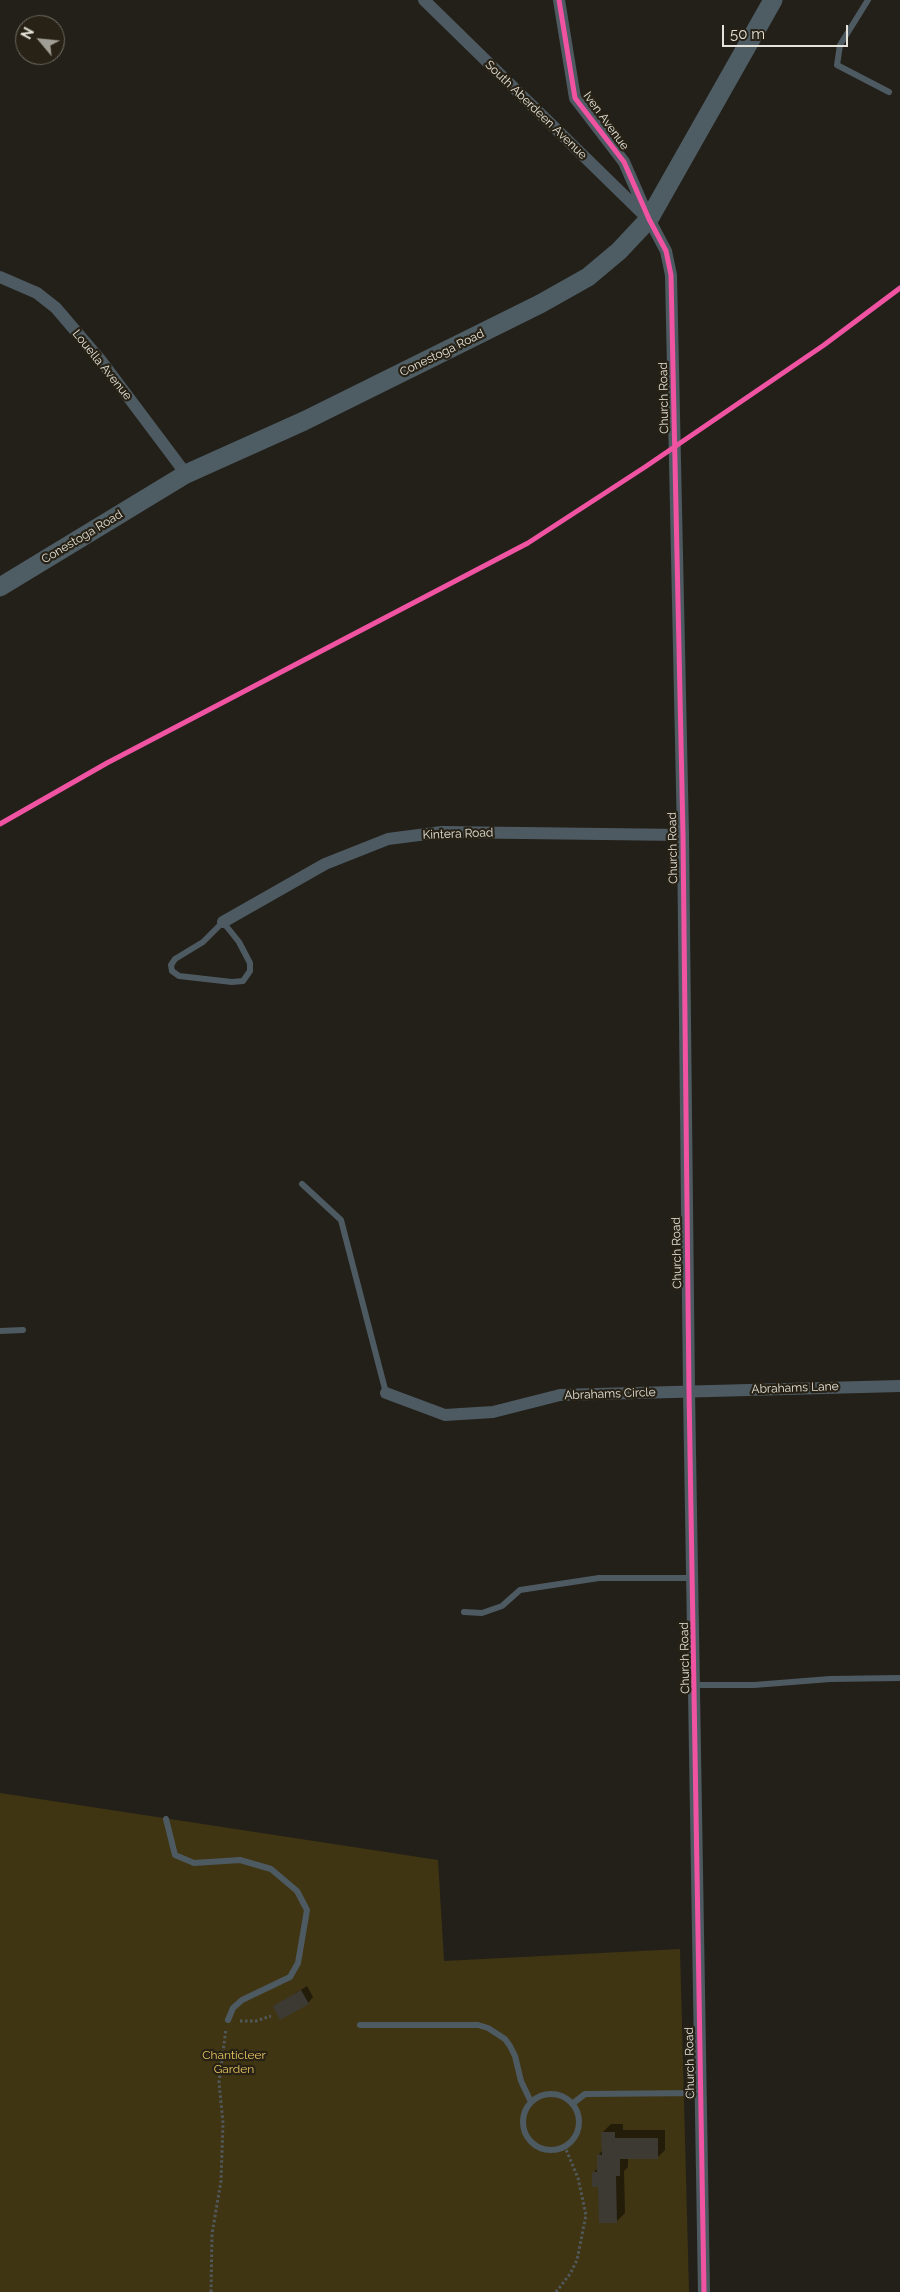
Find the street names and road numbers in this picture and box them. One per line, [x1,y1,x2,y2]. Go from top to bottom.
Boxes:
street label: South Aberdeen Avenue [482,58,590,162]
street label: Iven Avenue [580,89,632,153]
street label: Conestoga Road [397,326,487,380]
street label: Louella Avenue [69,327,135,403]
street label: Church Road [656,362,672,434]
street label: Conestoga Road [39,507,125,567]
street label: Church Road [665,812,681,884]
street label: Kintera Road [422,826,494,842]
street label: Church Road [669,1217,685,1289]
street label: Abrahams Lane [751,1379,839,1397]
street label: Abrahams Circle [564,1385,656,1403]
street label: Church Road [677,1622,693,1694]
street label: Church Road [682,2027,698,2099]

